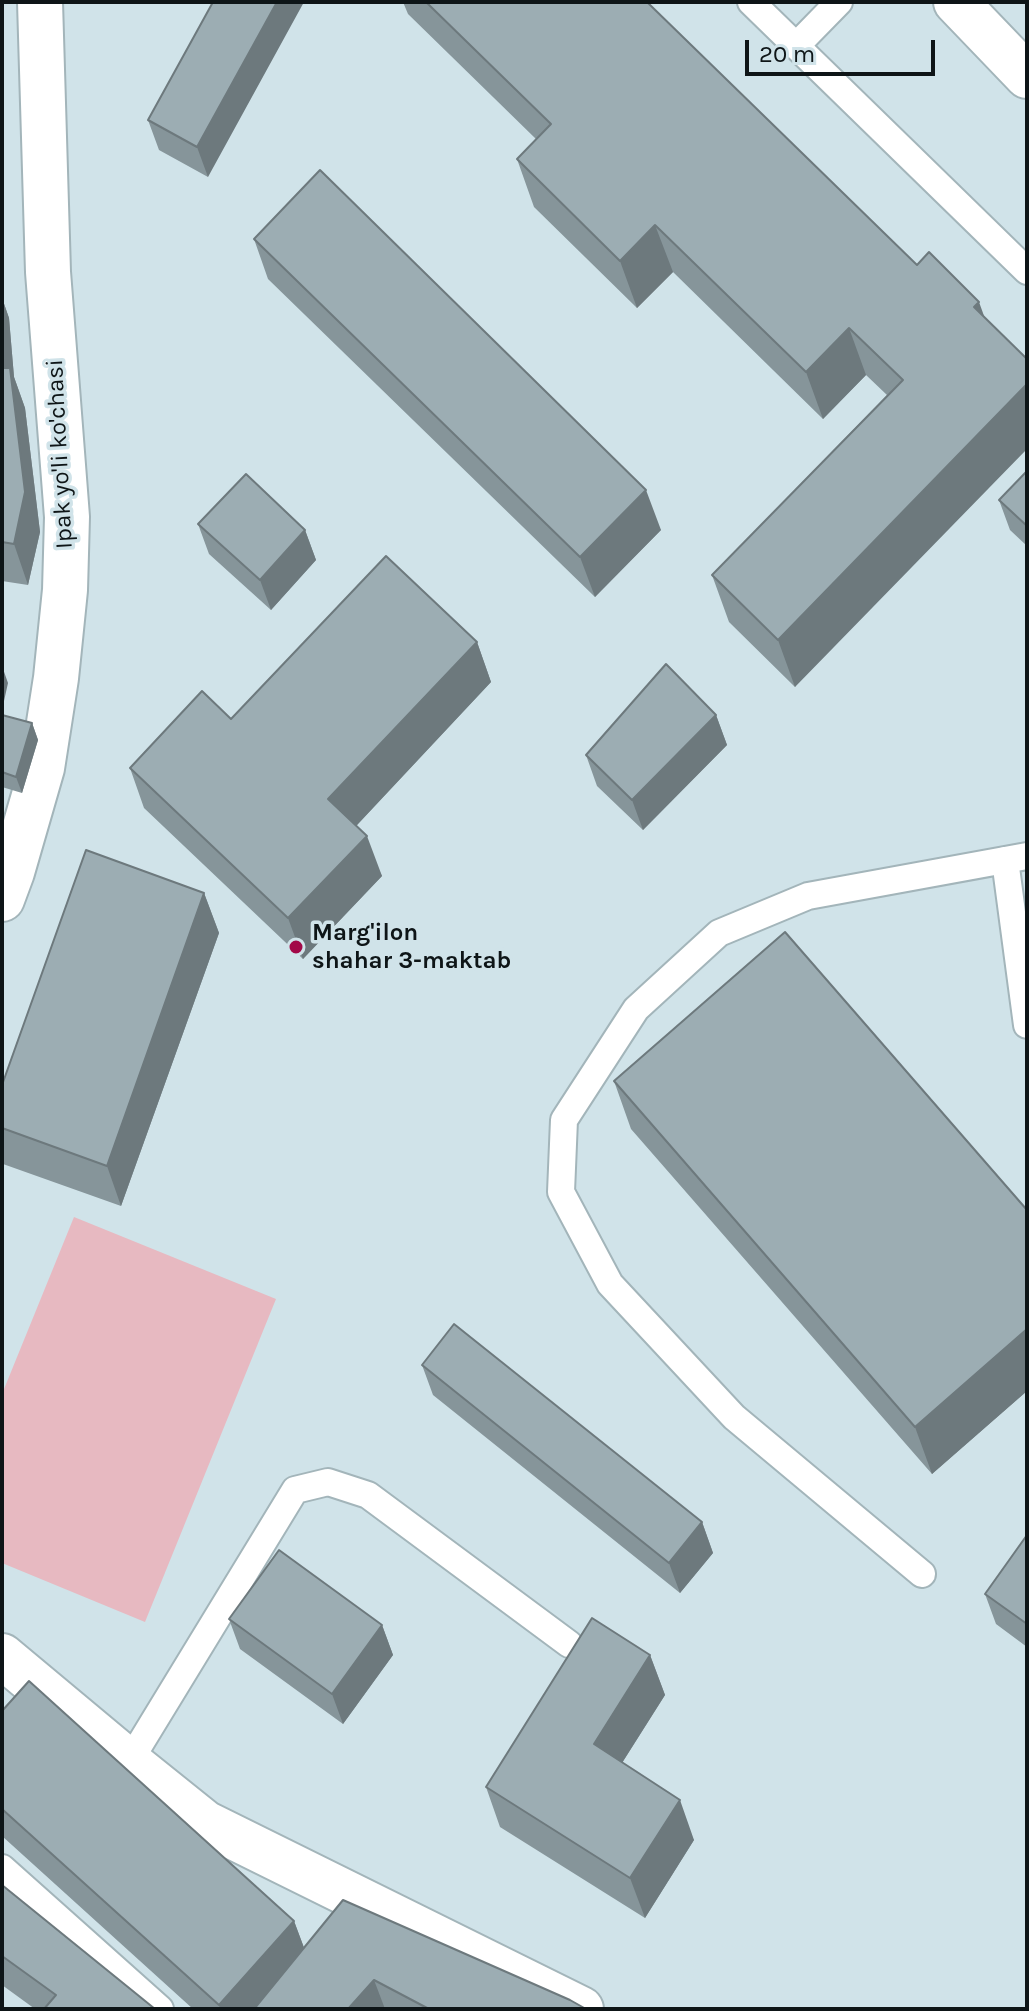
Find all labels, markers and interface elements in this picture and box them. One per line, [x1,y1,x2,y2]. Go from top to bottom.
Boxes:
scale bar [749,24,939,74]
text: 20 m [759,40,815,68]
street label: Ipak yo'li ko'chasi [41,358,79,550]
place label: Marg'ilon shahar 3-maktab [312,919,511,975]
marker: Marg'ilon shahar 3-maktab [287,938,305,956]

